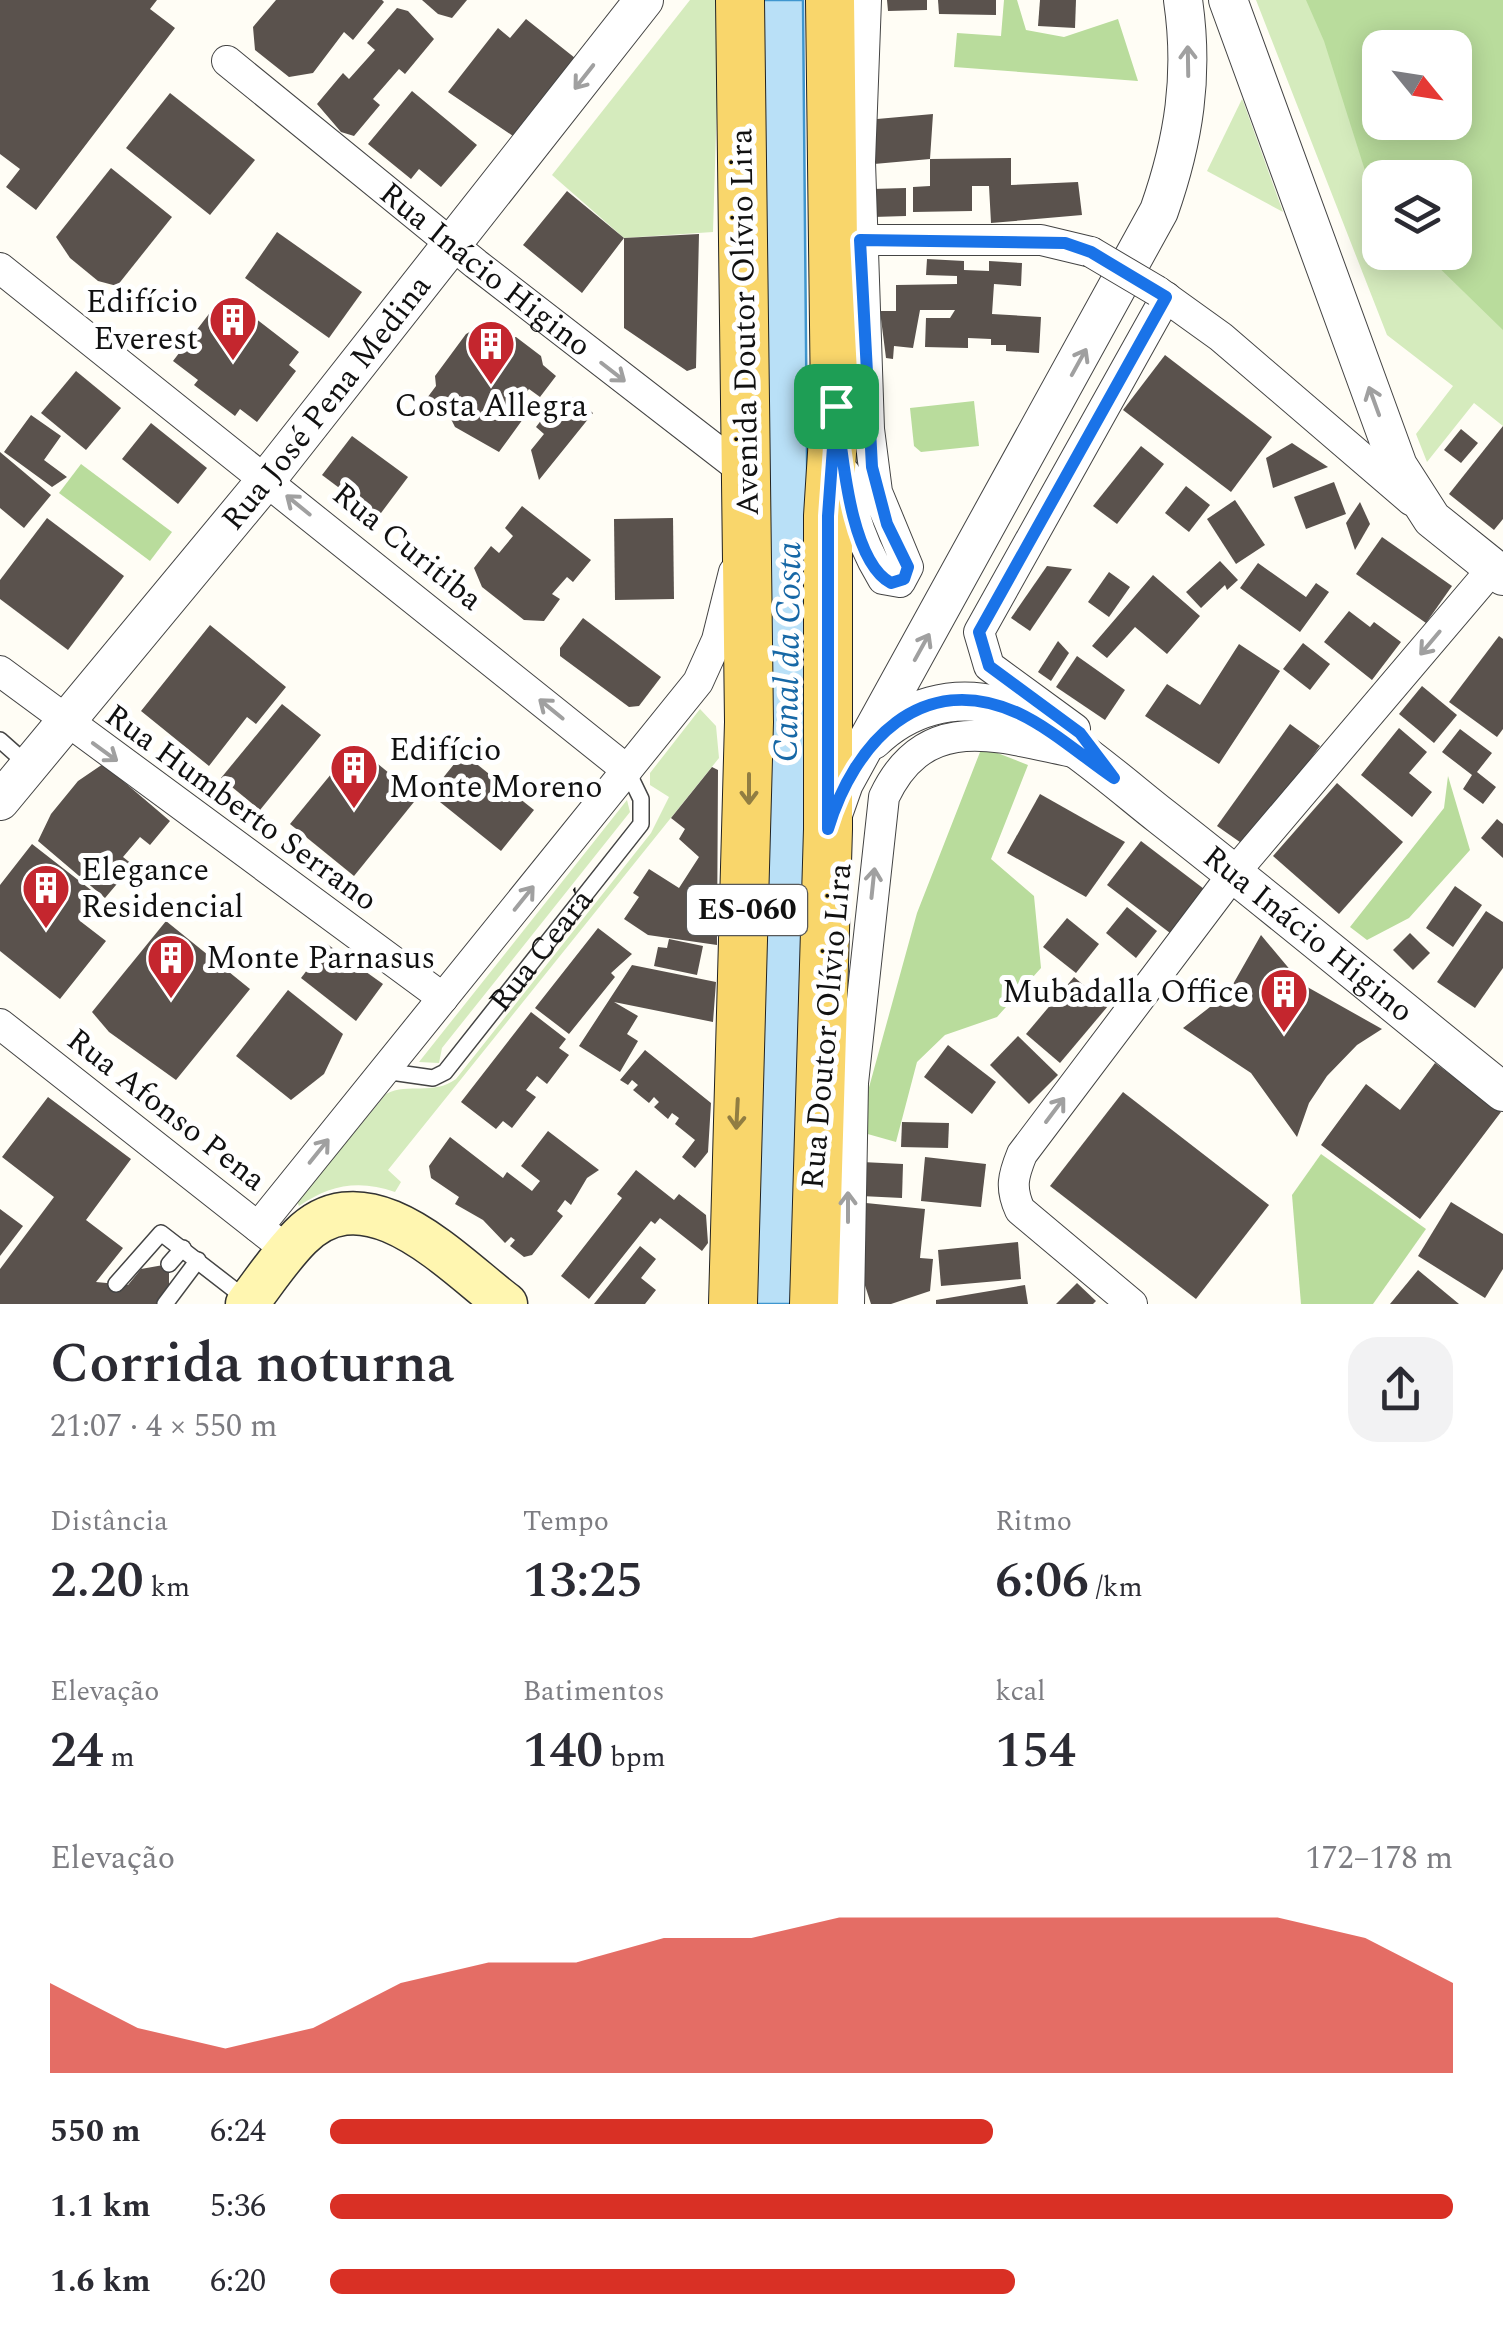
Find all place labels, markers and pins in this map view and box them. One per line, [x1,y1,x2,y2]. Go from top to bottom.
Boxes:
place label: Edifício Everest [86,278,198,364]
building icon: Edifício Everest [207,294,259,362]
building icon: Costa Allegra [465,318,517,386]
pin [794,364,879,449]
place label: Costa Allegra [395,382,588,431]
place label: Edifício Monte Moreno [389,726,602,812]
building icon: Edifício Monte Moreno [328,742,380,810]
place label: Elegance Residencial [81,846,244,932]
building icon: Elegance Residencial [20,862,72,930]
building icon: Monte Parnasus [145,932,197,1000]
place label: Monte Parnasus [206,934,435,983]
building icon: Mubadalla Office [1258,966,1310,1034]
place label: Mubadalla Office [1002,968,1249,1017]

